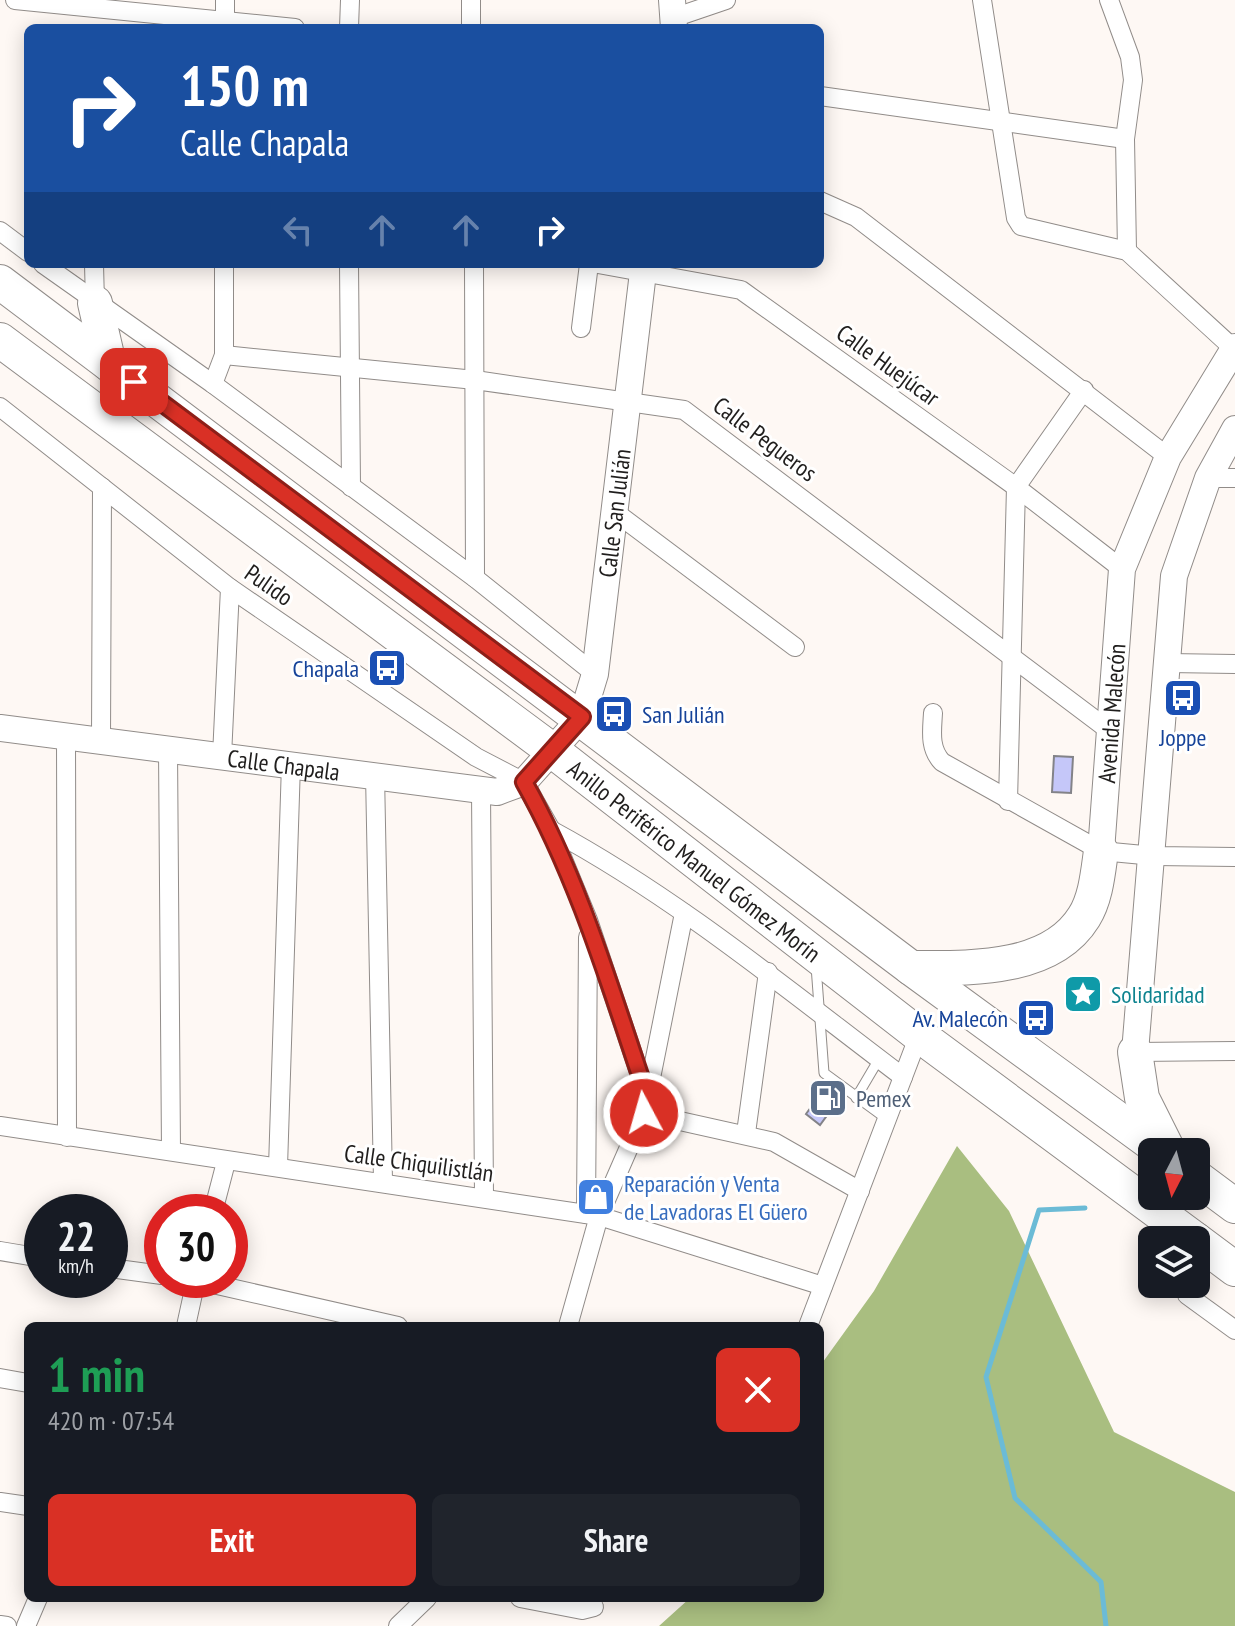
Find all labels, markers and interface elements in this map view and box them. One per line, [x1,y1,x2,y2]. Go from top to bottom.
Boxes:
text: 150 m [180,49,309,121]
icon: right [48,56,152,160]
text: Calle Chapala [180,119,349,166]
icon: left [276,208,320,252]
icon: ahead [360,208,404,252]
icon: ahead [444,208,488,252]
icon: right [528,208,572,252]
street label: Calle Huejúcar [830,317,946,413]
pin [100,348,168,416]
icon: arrive [112,360,156,404]
street label: Calle Pegueros [707,390,823,488]
street label: Calle San Julián [591,447,637,579]
street label: Pulido [239,557,299,613]
street label: Avenida Malecón [1091,642,1132,784]
bus stop icon: Chapala [366,647,408,689]
place label: Chapala [293,653,359,684]
bus stop icon: Joppe [1162,677,1204,719]
bus stop icon: San Julián [593,693,635,735]
place label: San Julián [642,699,725,730]
place label: Joppe [1159,722,1206,753]
street label: Calle Chapala [226,742,342,787]
street label: Anillo Periférico Manuel Gómez Morín [562,753,827,969]
place icon: Solidaridad [1062,973,1104,1015]
place label: Solidaridad [1111,979,1205,1010]
bus stop icon: Av. Malecón [1015,997,1057,1039]
place label: Av. Malecón [912,1003,1008,1034]
position arrow [602,1071,686,1155]
fuel station icon: Pemex [807,1077,849,1119]
place label: Pemex [856,1083,911,1114]
street label: Calle Chiquilistlán [342,1137,496,1189]
north arrow [1138,1138,1210,1210]
map controls [1138,1138,1210,1298]
place label: Reparación y Venta de Lavadoras El Güero [624,1168,808,1227]
shop icon: Reparación y Venta de Lavadoras El Güero [575,1176,617,1218]
speed limit sign: 30 [144,1194,248,1298]
text: 22 [57,1210,95,1262]
button: layers [1138,1226,1210,1298]
text: km/h [58,1253,94,1279]
text: 1 min [48,1343,145,1405]
button: close [716,1348,800,1432]
text: 420 m · 07:54 [48,1404,174,1437]
button: Exit [48,1494,416,1586]
button: Share [432,1494,800,1586]

